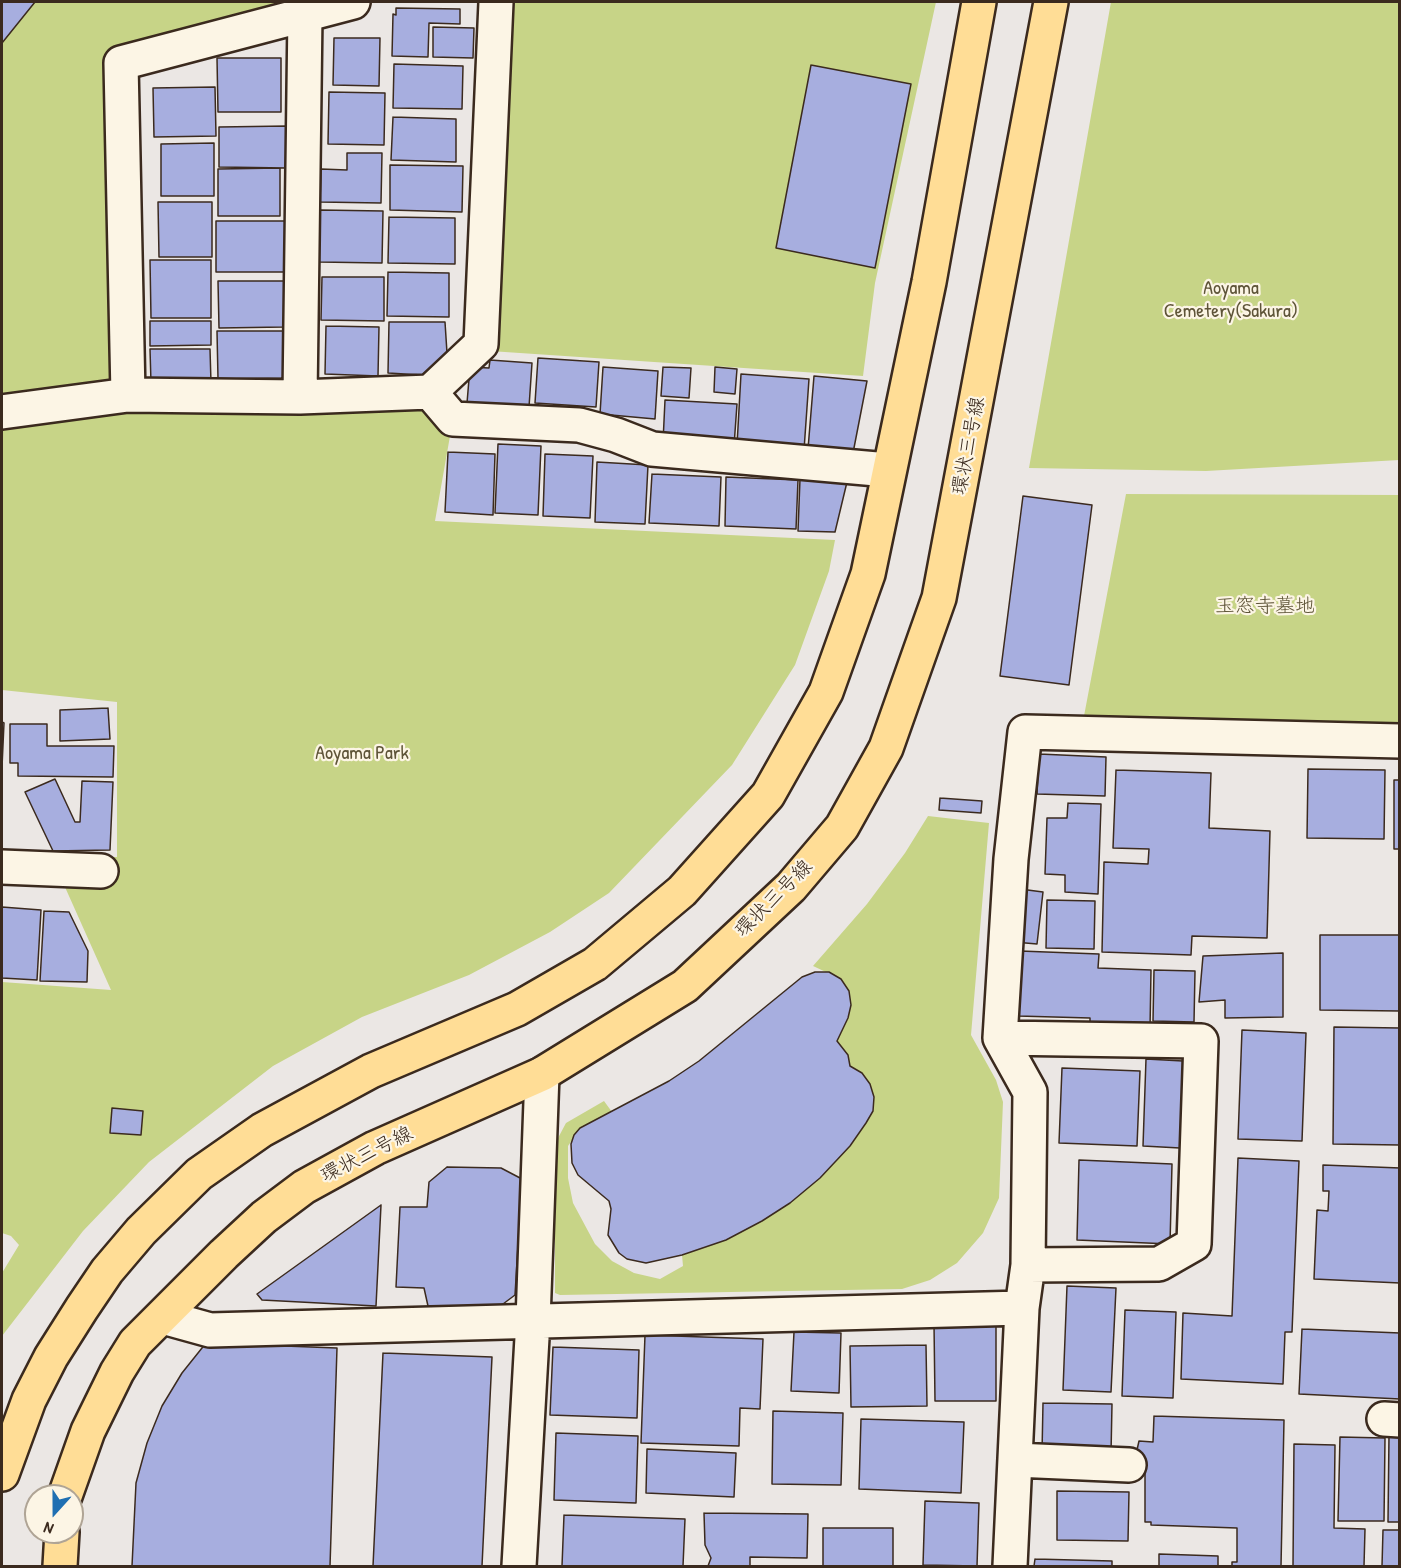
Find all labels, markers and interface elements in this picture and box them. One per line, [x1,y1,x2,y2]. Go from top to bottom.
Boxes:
park label: Aoyama Cemetery(Sakura) [1164,277,1298,324]
street label: 環状三号線 [948,395,990,497]
park label: 玉窓寺墓地 [1215,595,1315,619]
park label: Aoyama Park [315,742,409,766]
street label: 環状三号線 [730,855,818,943]
street label: 環状三号線 [317,1122,417,1188]
north arrow [24,1484,84,1544]
text: N [40,1517,56,1541]

